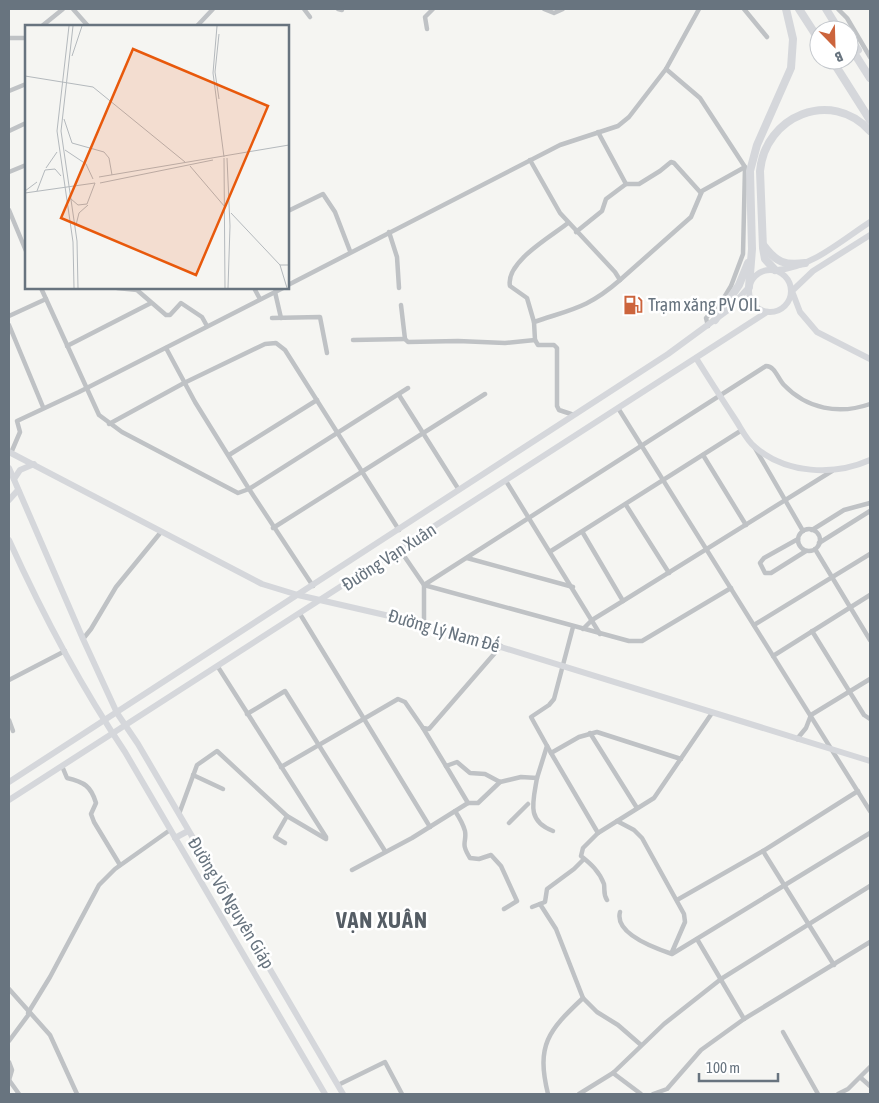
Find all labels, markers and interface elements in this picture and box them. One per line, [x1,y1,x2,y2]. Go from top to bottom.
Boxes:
north arrow [809,20,859,70]
inset map [25,25,289,289]
text: B [833,48,845,66]
fuel station icon: Trạm xăng PV OIL [622,294,644,316]
place label: Trạm xăng PV OIL [648,294,760,315]
street label: Đường Vạn Xuân [338,518,440,595]
street label: Đường Lý Nam Đế [386,604,503,656]
street label: Đường Võ Nguyên Giáp [184,833,279,972]
district label: VẠN XUÂN [335,907,428,933]
scale bar [699,1050,778,1082]
text: 100 m [706,1059,740,1076]

